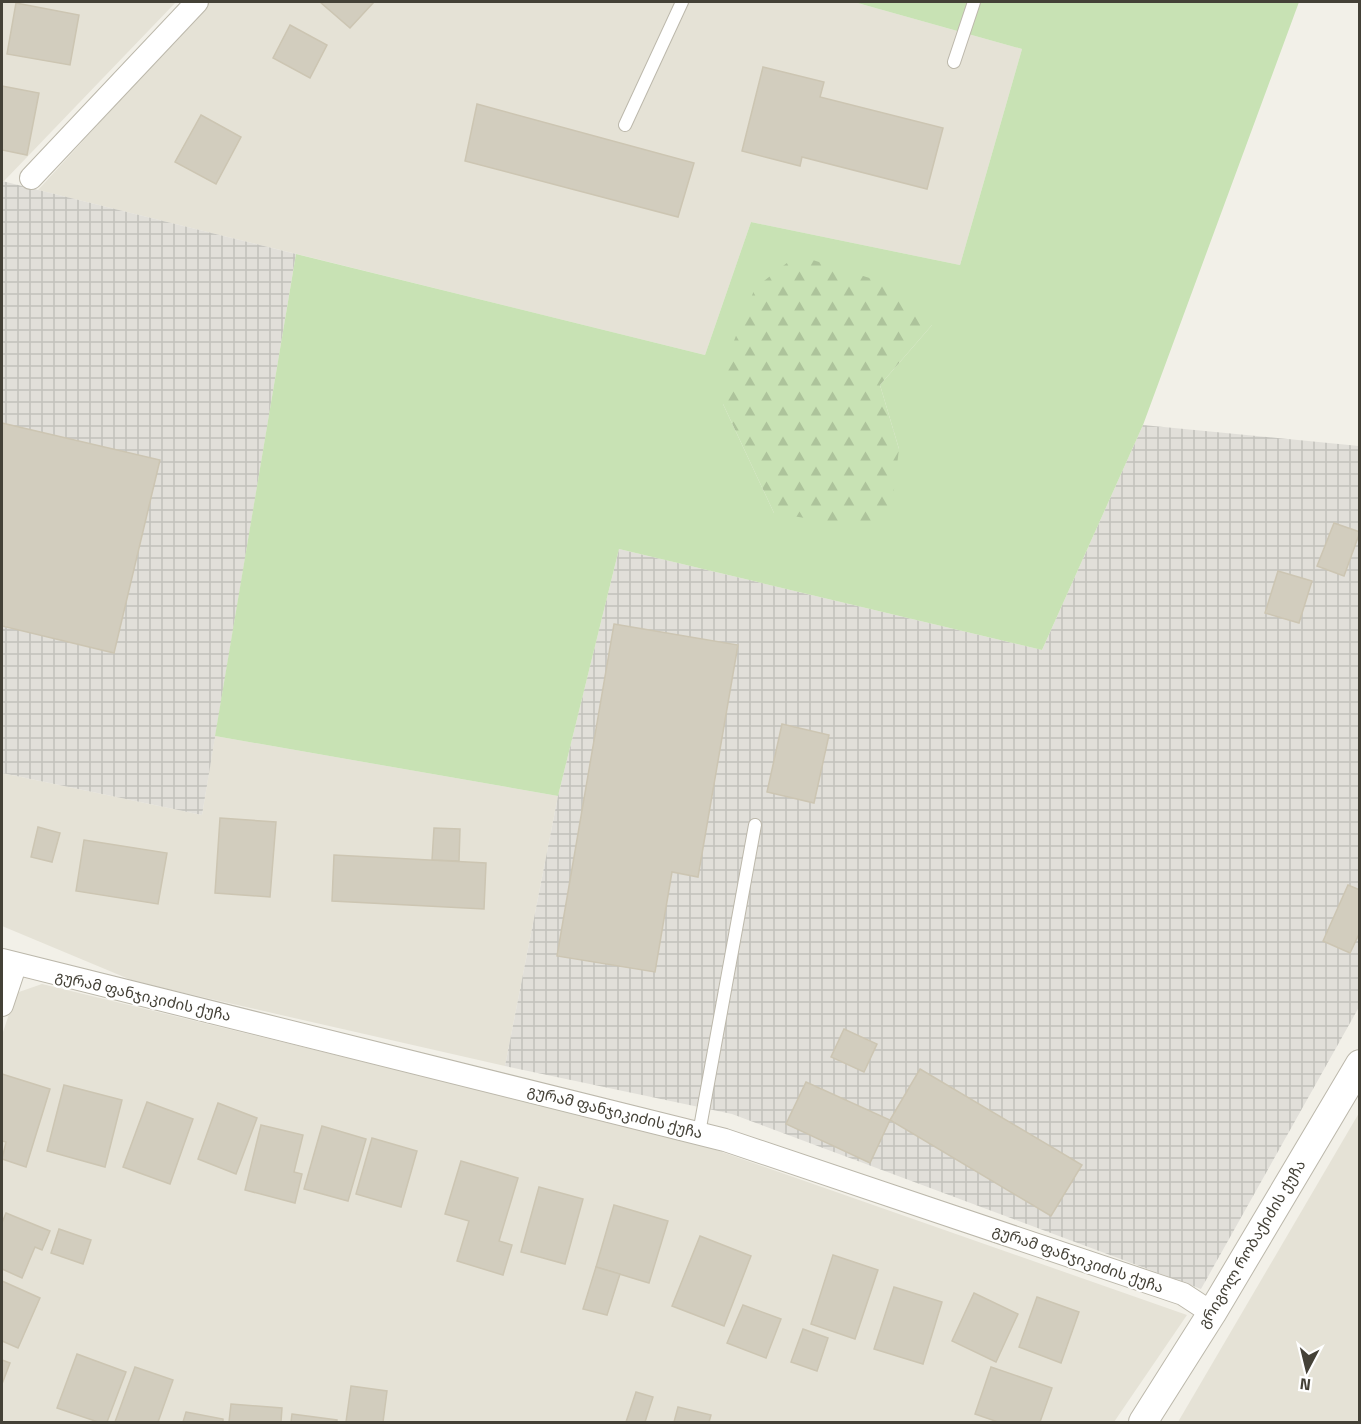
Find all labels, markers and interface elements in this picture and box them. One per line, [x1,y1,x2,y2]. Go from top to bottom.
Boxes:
street label: გურამ ფანჯიკიძის ქუჩა [53,964,233,1027]
street label: გურამ ფანჯიკიძის ქუჩა [525,1079,705,1144]
street label: გრიგოლ რობაქიძის ქუჩა [1192,1155,1311,1332]
street label: გურამ ფანჯიკიძის ქუჩა [989,1218,1167,1299]
north arrow [1277,1340,1337,1400]
text: N [1298,1372,1312,1397]

